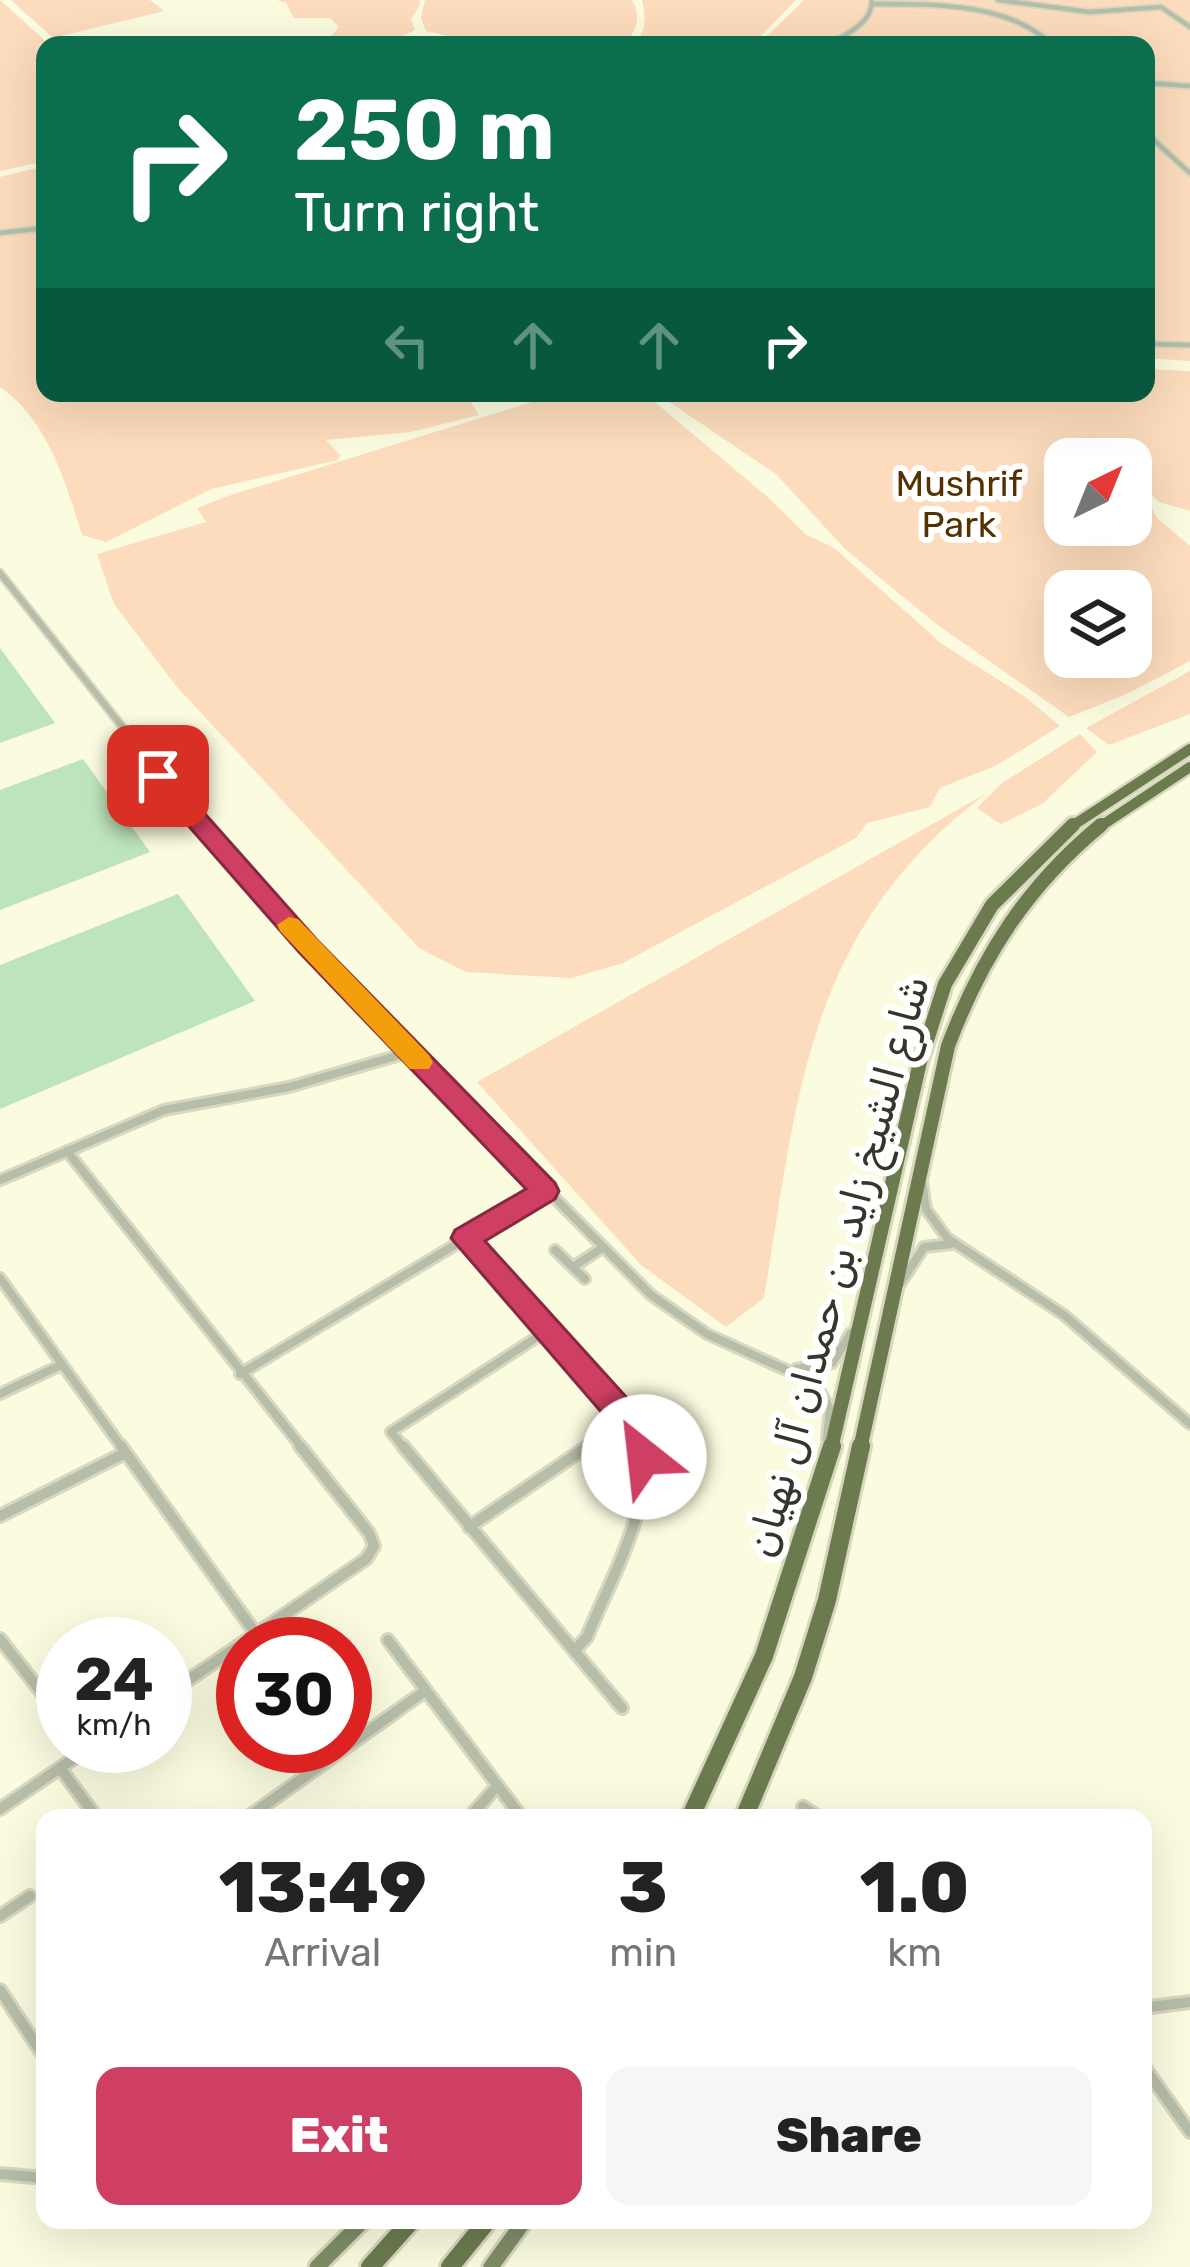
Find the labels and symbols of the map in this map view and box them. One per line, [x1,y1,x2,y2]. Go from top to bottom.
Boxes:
north arrow [1044,438,1152,546]
park label: Mushrif Park [896,462,1023,546]
pin [107,725,209,827]
street label: شارع الشيخ زايد بن حمدان آل نهيان [736,970,944,1564]
position arrow [581,1394,707,1520]
speed limit sign: 30 [216,1617,372,1773]

